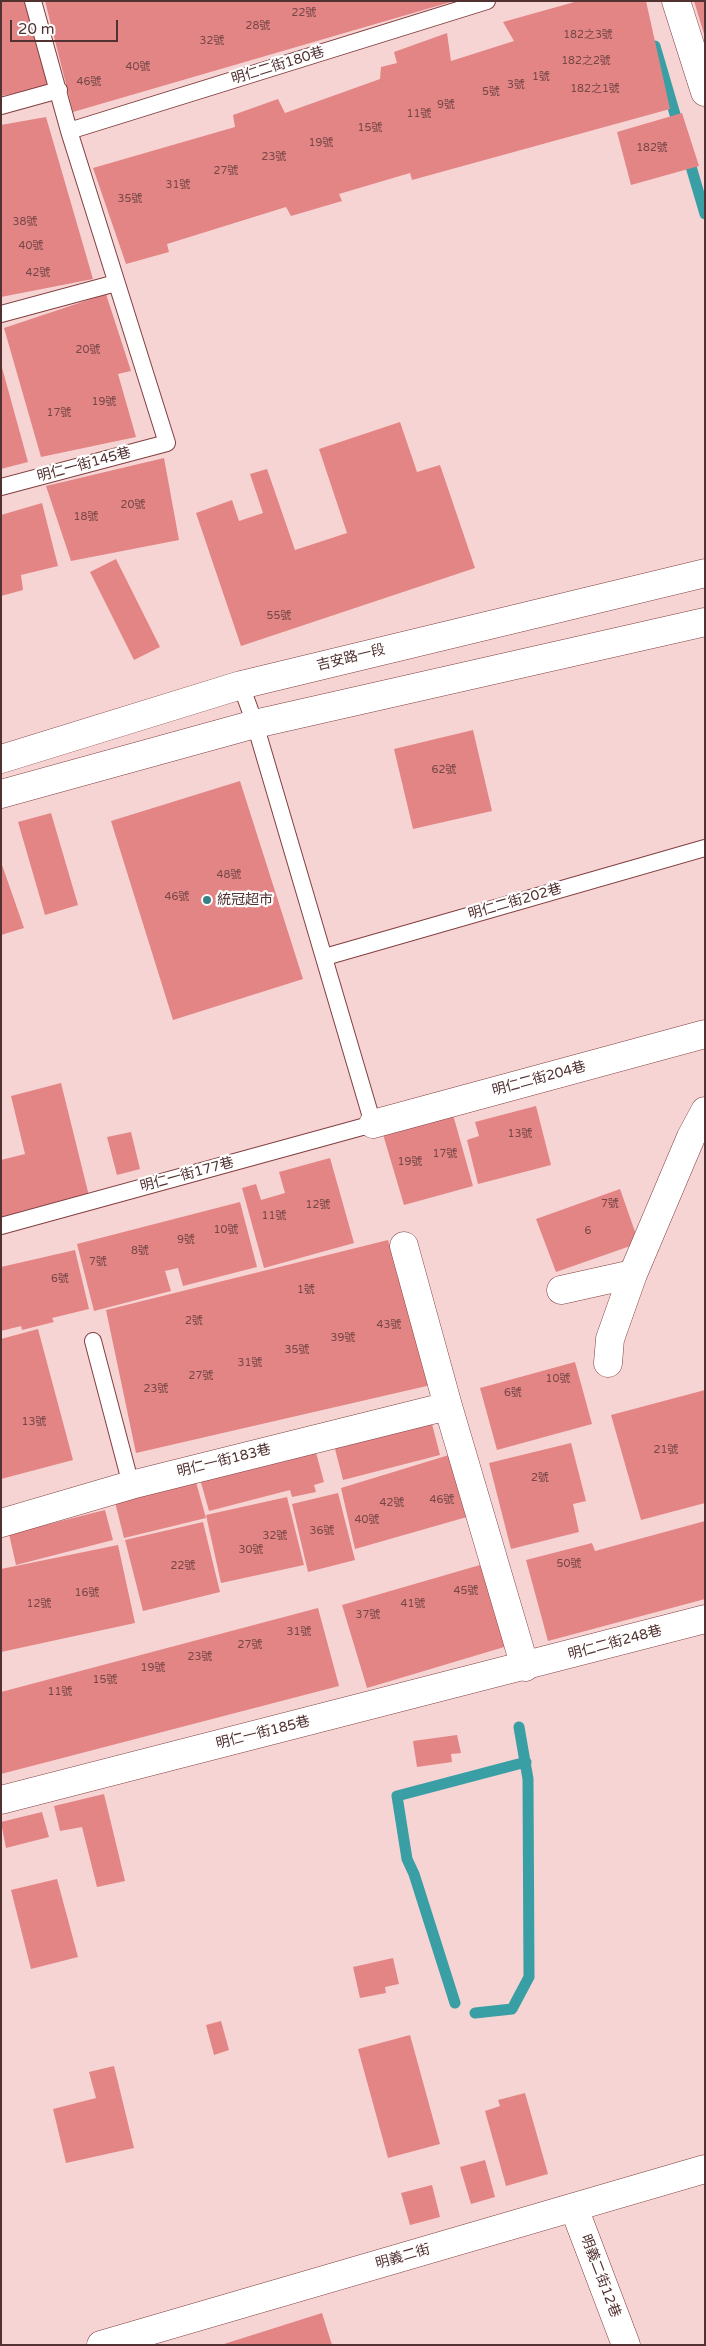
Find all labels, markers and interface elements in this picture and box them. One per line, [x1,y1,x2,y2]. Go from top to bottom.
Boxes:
house number: 22號 [292,6,316,20]
scale bar [12,10,120,42]
house number: 28號 [246,19,270,33]
text: 20 m [18,20,55,38]
house number: 182之3號 [563,28,613,42]
house number: 32號 [200,34,224,48]
street label: 明仁二街180巷 [229,44,327,88]
house number: 182之2號 [561,54,611,68]
house number: 40號 [126,60,150,74]
house number: 1號 [532,70,550,84]
house number: 46號 [77,75,101,89]
house number: 3號 [507,78,525,92]
house number: 182之1號 [570,82,620,96]
house number: 5號 [482,85,500,99]
house number: 9號 [437,98,455,112]
house number: 11號 [407,107,431,121]
house number: 15號 [358,121,382,135]
house number: 19號 [309,136,333,150]
house number: 182號 [636,141,668,155]
house number: 23號 [262,150,286,164]
house number: 27號 [214,164,238,178]
house number: 31號 [166,178,190,192]
house number: 35號 [118,192,142,206]
house number: 38號 [13,215,37,229]
house number: 40號 [19,239,43,253]
house number: 42號 [26,266,50,280]
house number: 20號 [76,343,100,357]
house number: 19號 [92,395,116,409]
house number: 17號 [47,406,71,420]
street label: 明仁一街145巷 [35,444,133,486]
house number: 20號 [121,498,145,512]
house number: 18號 [74,510,98,524]
house number: 55號 [267,609,291,623]
street label: 吉安路一段 [315,641,387,675]
house number: 62號 [432,763,456,777]
house number: 48號 [217,868,241,882]
street label: 明仁二街202巷 [466,881,564,923]
house number: 46號 [165,890,189,904]
place label: 統冠超市 [217,892,273,908]
marker: 統冠超市 [201,894,213,906]
street label: 明仁二街204巷 [490,1058,588,1100]
house number: 13號 [508,1127,532,1141]
house number: 17號 [433,1147,457,1161]
street label: 明仁一街177巷 [138,1154,236,1196]
house number: 19號 [398,1155,422,1169]
house number: 7號 [601,1197,619,1211]
house number: 12號 [306,1198,330,1212]
house number: 11號 [262,1209,286,1223]
house number: 10號 [214,1223,238,1237]
house number: 6 [585,1224,591,1238]
house number: 9號 [177,1233,195,1247]
house number: 8號 [131,1244,149,1258]
house number: 7號 [89,1255,107,1269]
house number: 6號 [51,1272,69,1286]
house number: 1號 [297,1283,315,1297]
house number: 2號 [185,1314,203,1328]
house number: 43號 [377,1318,401,1332]
house number: 39號 [331,1331,355,1345]
house number: 35號 [285,1343,309,1357]
house number: 31號 [238,1356,262,1370]
house number: 27號 [189,1369,213,1383]
house number: 10號 [546,1372,570,1386]
house number: 23號 [144,1382,168,1396]
house number: 6號 [504,1386,522,1400]
house number: 13號 [22,1415,46,1429]
street label: 明仁一街183巷 [175,1441,273,1481]
house number: 21號 [654,1443,678,1457]
house number: 2號 [531,1471,549,1485]
house number: 46號 [430,1493,454,1507]
house number: 42號 [380,1496,404,1510]
house number: 40號 [355,1513,379,1527]
house number: 36號 [310,1524,334,1538]
house number: 32號 [263,1529,287,1543]
house number: 30號 [239,1543,263,1557]
house number: 50號 [557,1557,581,1571]
house number: 22號 [171,1559,195,1573]
house number: 45號 [454,1584,478,1598]
house number: 16號 [75,1586,99,1600]
house number: 12號 [27,1597,51,1611]
house number: 41號 [401,1597,425,1611]
house number: 37號 [356,1608,380,1622]
street label: 明仁二街248巷 [566,1622,664,1664]
house number: 31號 [287,1625,311,1639]
house number: 27號 [238,1638,262,1652]
house number: 23號 [188,1650,212,1664]
house number: 19號 [141,1661,165,1675]
house number: 15號 [93,1673,117,1687]
house number: 11號 [48,1685,72,1699]
street label: 明仁一街185巷 [214,1713,312,1753]
street label: 明義二街12巷 [576,2232,624,2320]
street label: 明義二街 [374,2241,432,2273]

